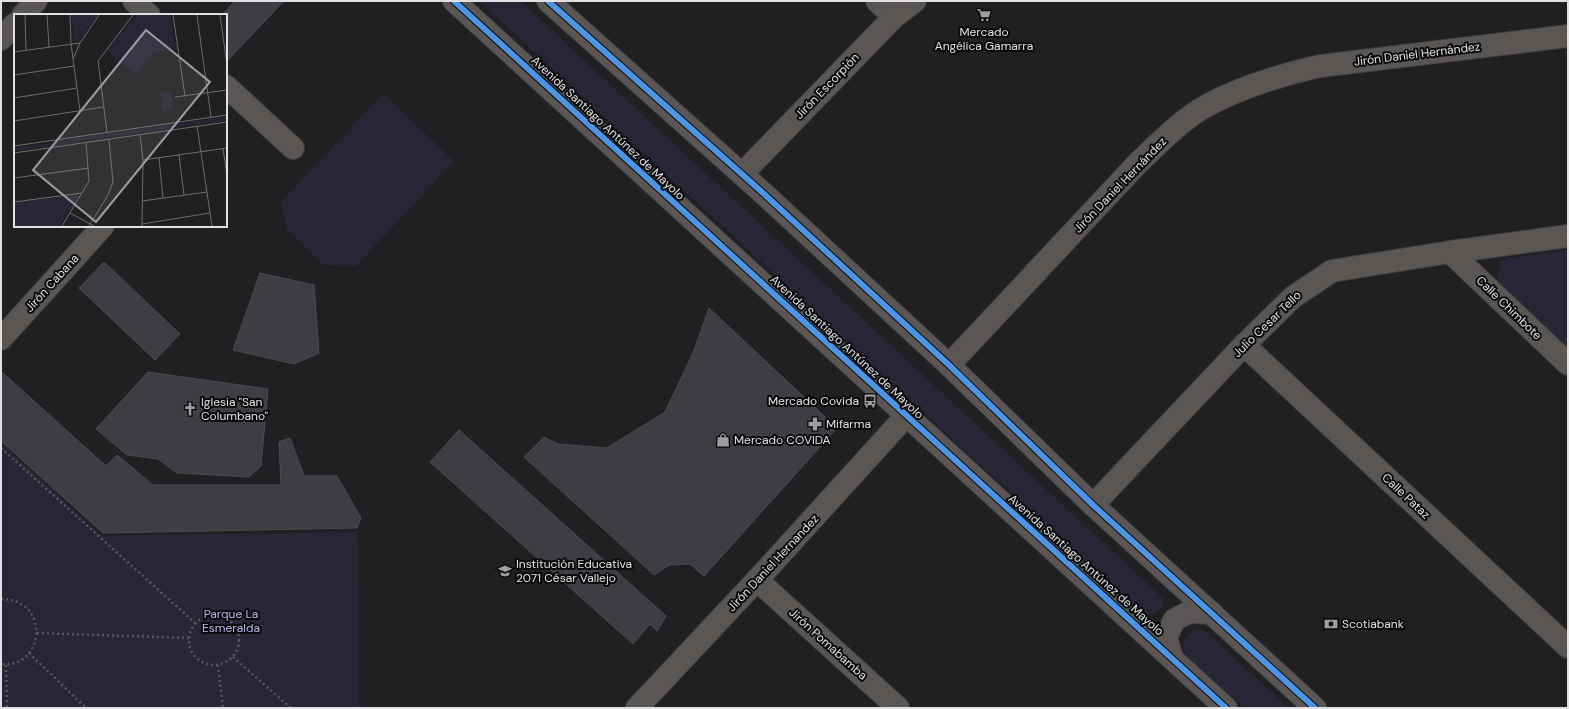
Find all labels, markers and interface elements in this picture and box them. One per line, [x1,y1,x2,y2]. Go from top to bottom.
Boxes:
supermarket icon: Mercado Angélica Gamarra [976,7,992,23]
inset map [14,14,227,227]
place label: Mercado Angélica Gamarra [935,24,1033,54]
street label: Jirón Daniel Hernández [1353,38,1481,70]
street label: Jirón Escorpión [791,49,863,122]
street label: Avenida Santiago Antúnez de Mayolo [528,52,688,204]
street label: Jirón Daniel Hernández [1070,134,1170,236]
street label: Jirón Cabana [22,251,82,315]
street label: Avenida Santiago Antúnez de Mayolo [767,271,927,423]
street label: Calle Chimbote [1473,273,1545,344]
street label: Julio Cesar Tello [1229,287,1305,361]
place label: Mercado Covida [768,393,859,409]
bus stop icon: Mercado Covida [862,393,878,409]
place label: Iglesia "San Columbano" [201,394,268,424]
church icon: Iglesia "San Columbano" [182,401,198,417]
pharmacy icon: Mifarma [807,416,823,432]
place label: Mifarma [826,416,871,432]
shop icon: Mercado COVIDA [715,432,731,448]
place label: Mercado COVIDA [734,432,830,448]
street label: Calle Pataz [1379,470,1433,522]
street label: Avenida Santiago Antúnez de Mayolo [1005,491,1167,639]
street label: Jirón Daniel Hernandez [724,511,822,615]
place label: Institución Educativa 2071 César Vallejo [516,556,632,586]
school or university icon: Institución Educativa 2071 César Vallejo [497,563,513,579]
street label: Jirón Pomabamba [785,605,871,683]
park label: Parque La Esmeralda [202,606,260,636]
bank icon: Scotiabank [1323,616,1339,632]
place label: Scotiabank [1342,616,1404,632]

